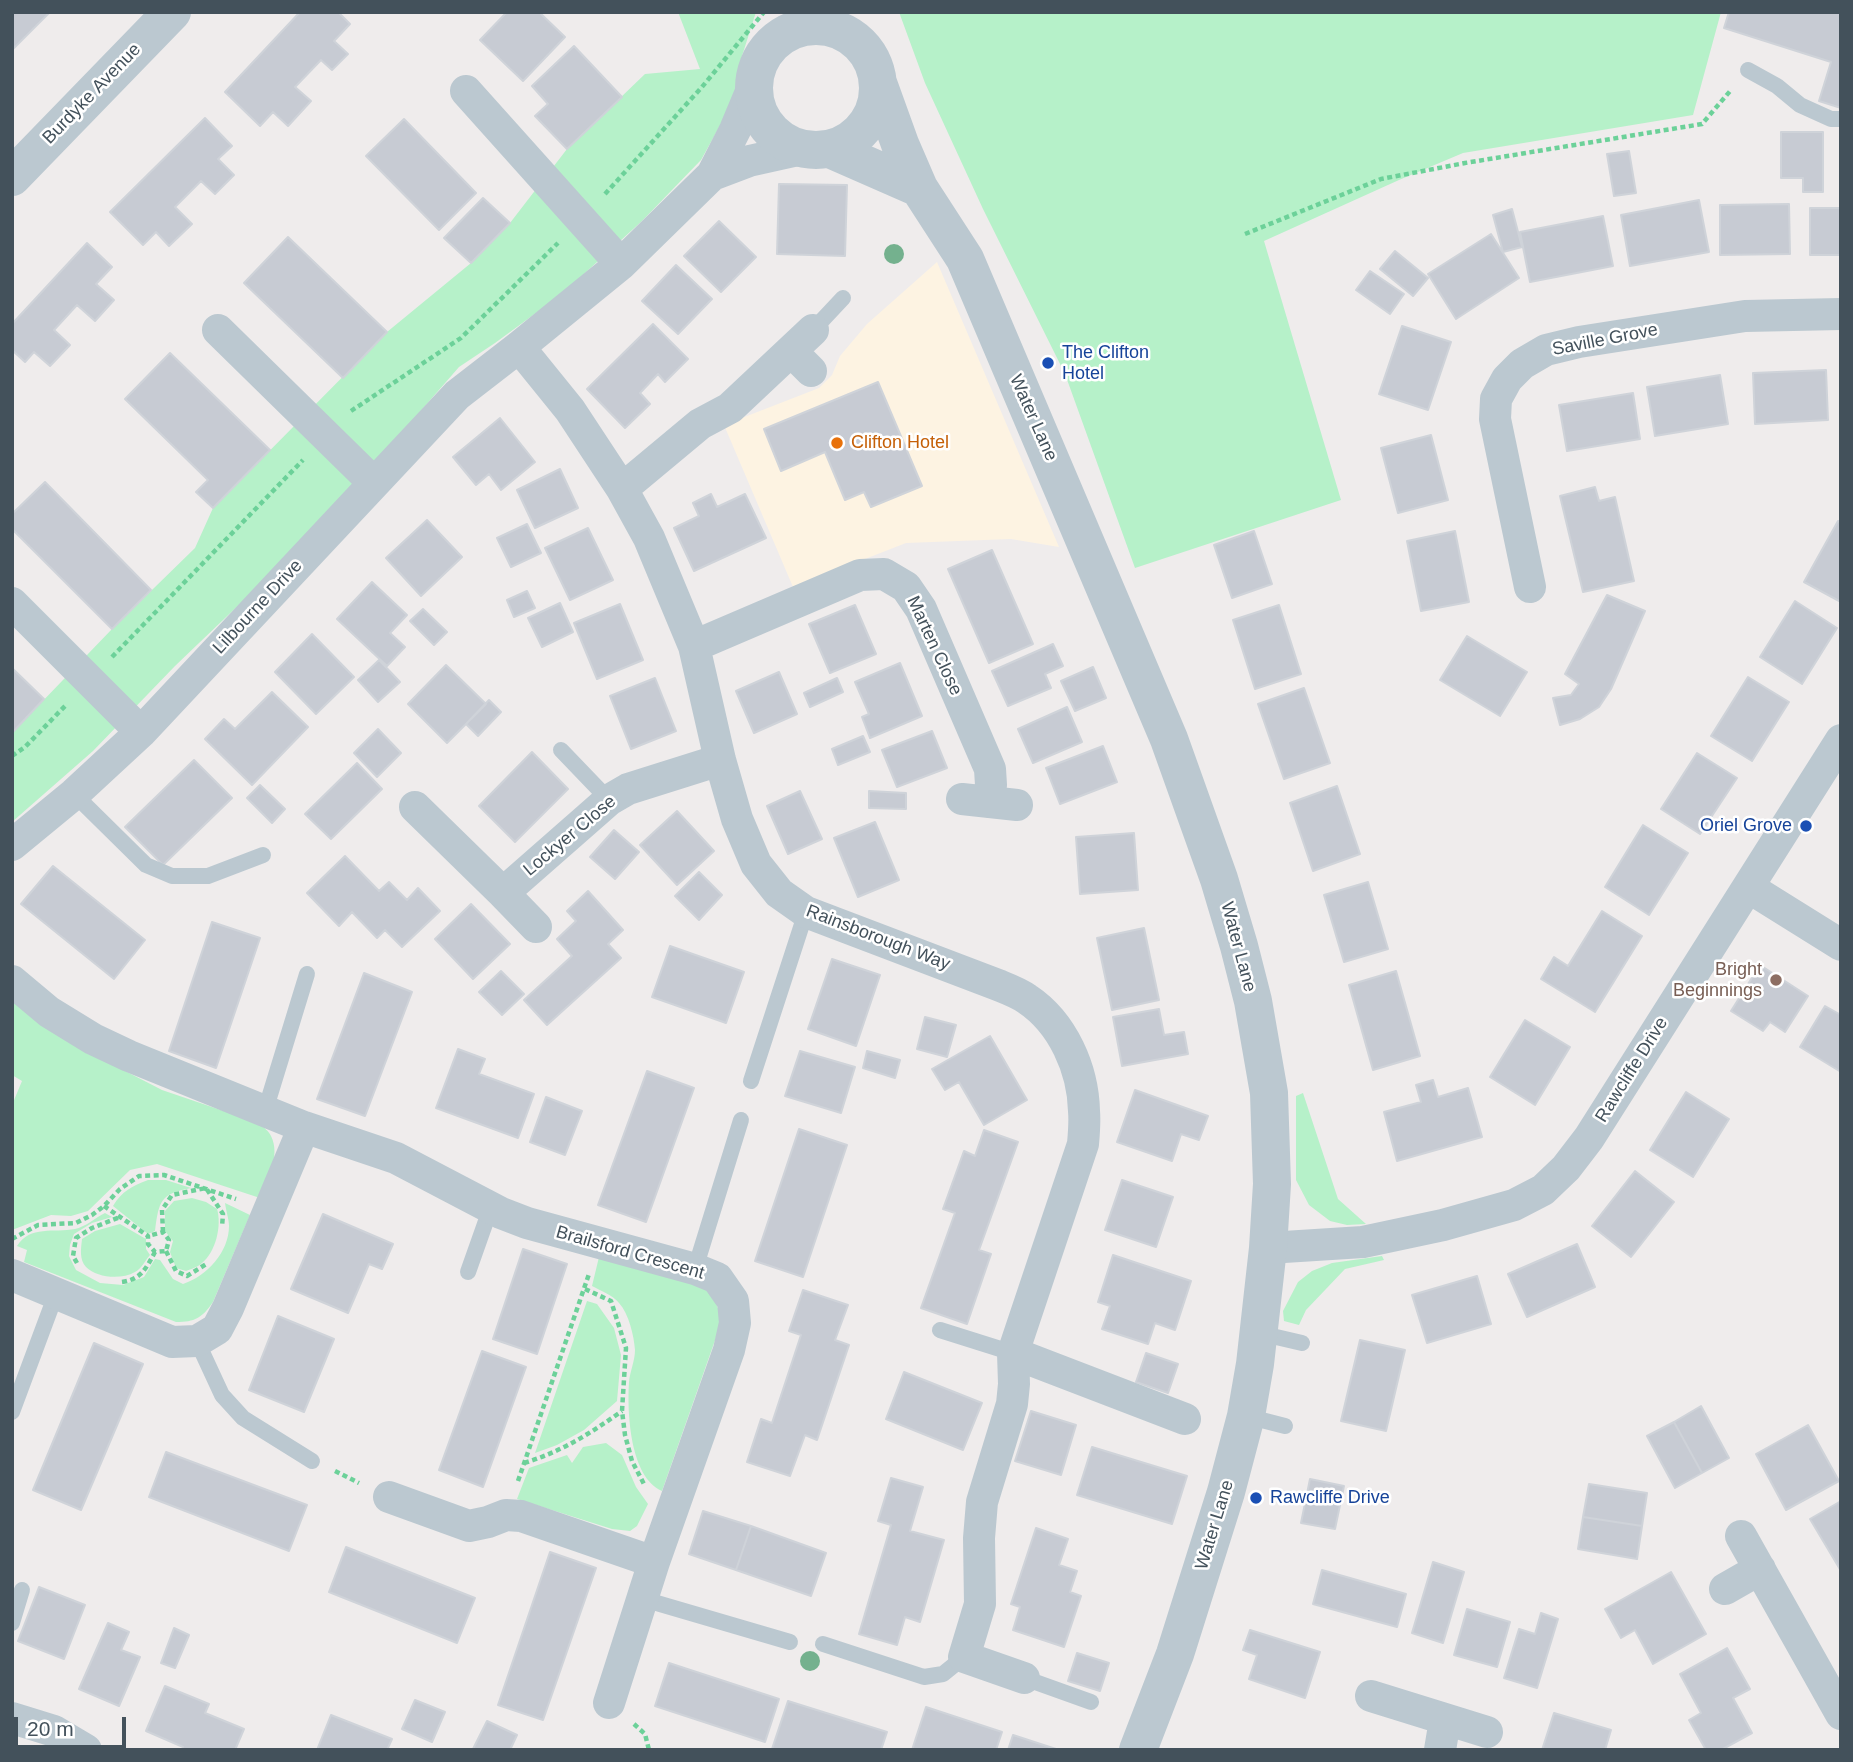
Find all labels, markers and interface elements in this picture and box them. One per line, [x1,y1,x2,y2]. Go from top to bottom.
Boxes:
street label: Burdyke Avenue [38,39,146,149]
street label: Saville Grove [1550,319,1660,361]
place label: The Clifton Hotel [1062,342,1149,384]
marker: The Clifton Hotel [1040,355,1056,371]
street label: Water Lane [1004,371,1062,465]
place label: Clifton Hotel [851,432,949,454]
marker: Clifton Hotel [829,435,845,451]
street label: Lilbourne Drive [209,555,307,659]
street label: Marten Close [902,593,966,699]
street label: Lockyer Close [519,791,621,881]
place label: Oriel Grove [1700,815,1792,837]
marker: Oriel Grove [1798,818,1814,834]
street label: Water Lane [1216,900,1260,994]
street label: Rainsborough Way [803,901,953,975]
place label: Bright Beginnings [1673,959,1762,1002]
marker: Bright Beginnings [1768,972,1784,988]
street label: Rawcliffe Drive [1591,1014,1673,1126]
street label: Brailsford Crescent [553,1222,707,1284]
street label: Water Lane [1191,1478,1239,1572]
place label: Rawcliffe Drive [1270,1487,1390,1509]
marker: Rawcliffe Drive [1248,1490,1264,1506]
scale bar [18,1702,130,1746]
text: 20 m [27,1717,74,1740]

